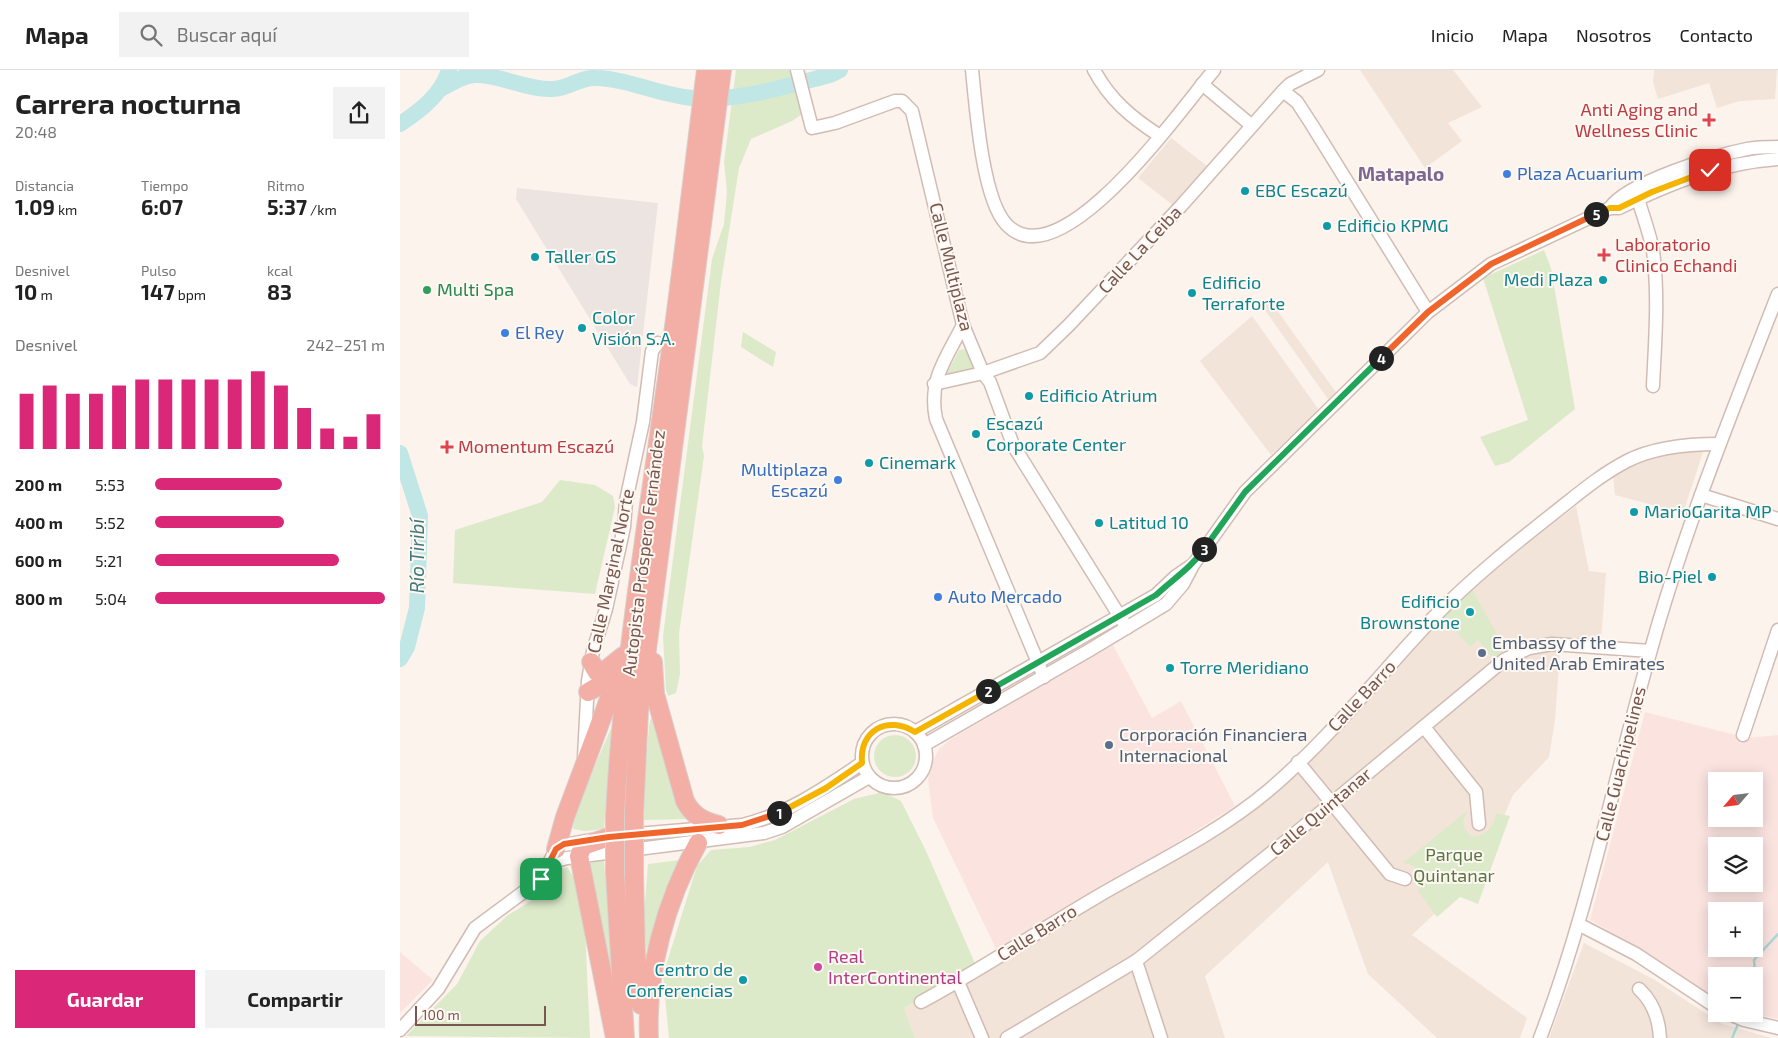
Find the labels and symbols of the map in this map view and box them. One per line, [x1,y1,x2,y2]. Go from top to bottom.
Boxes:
place label: Anti Aging and Wellness Clinic [1575,98,1698,141]
marker: Anti Aging and Wellness Clinic [1702,113,1716,127]
pin [1689,149,1731,191]
district label: Matapalo [1358,162,1444,185]
place label: Plaza Acuarium [1517,162,1643,184]
marker: Plaza Acuarium [1501,168,1513,180]
place label: EBC Escazú [1255,179,1348,201]
marker: EBC Escazú [1239,185,1251,197]
street label: Calle Multiplaza [925,200,979,333]
street label: Calle La Ceiba [1093,201,1186,298]
pin: 5 [1584,202,1608,226]
place label: Edificio KPMG [1337,214,1449,236]
marker: Edificio KPMG [1321,220,1333,232]
place label: Laboratorio Clinico Echandi [1615,233,1737,276]
place label: Taller GS [545,245,616,267]
marker: Laboratorio Clinico Echandi [1597,248,1611,262]
marker: Taller GS [529,251,541,263]
place label: Medi Plaza [1504,268,1593,290]
place label: Edificio Terraforte [1202,271,1285,314]
marker: Medi Plaza [1597,274,1609,286]
place label: Multi Spa [437,278,514,300]
marker: Multi Spa [421,284,433,296]
marker: Edificio Terraforte [1186,287,1198,299]
place label: Color Visión S.A. [592,306,675,349]
place label: El Rey [515,321,565,343]
marker: Color Visión S.A. [576,322,588,334]
marker: El Rey [499,327,511,339]
pin: 4 [1368,346,1394,370]
place label: Edificio Atrium [1039,384,1157,406]
marker: Edificio Atrium [1023,390,1035,402]
place label: Escazú Corporate Center [986,412,1126,455]
marker: Escazú Corporate Center [970,428,982,440]
street label: Autopista Próspero Fernández [617,429,669,677]
place label: Momentum Escazú [458,435,614,457]
marker: Momentum Escazú [440,440,454,454]
place label: Cinemark [879,451,956,473]
marker: Cinemark [863,457,875,469]
place label: Multiplaza Escazú [741,458,828,501]
marker: Multiplaza Escazú [832,474,844,486]
street label: Calle Marginal Norte [582,486,638,655]
place label: MarioGarita MP [1644,500,1772,522]
marker: MarioGarita MP [1628,506,1640,518]
place label: Latitud 10 [1109,511,1189,533]
water label: Río Tiribí [405,517,428,593]
marker: Latitud 10 [1093,517,1105,529]
pin: 3 [1192,536,1216,562]
place label: Bio-Piel [1638,565,1703,587]
marker: Bio-Piel [1706,571,1718,583]
place label: Auto Mercado [948,585,1062,607]
place label: Edificio Brownstone [1360,590,1460,633]
marker: Auto Mercado [932,591,944,603]
marker: Edificio Brownstone [1464,606,1476,618]
place label: Embassy of the United Arab Emirates [1492,631,1665,674]
marker: Embassy of the United Arab Emirates [1476,647,1488,659]
street label: Calle Barro [1323,655,1400,736]
place label: Torre Meridiano [1180,656,1309,678]
marker: Torre Meridiano [1164,662,1176,674]
pin: 2 [976,678,1000,704]
street label: Calle Guachipelines [1590,684,1650,843]
place label: Corporación Financiera Internacional [1119,723,1307,766]
marker: Corporación Financiera Internacional [1103,739,1115,751]
street label: Calle Quintanar [1265,762,1376,860]
north arrow [1708,772,1762,828]
pin: 1 [766,800,792,826]
park label: Parque Quintanar [1413,843,1495,886]
pin [520,858,562,900]
street label: Calle Barro [992,899,1080,965]
place label: Real InterContinental [828,945,963,988]
place label: Centro de Conferencias [626,958,733,1001]
marker: Real InterContinental [812,961,824,973]
marker: Centro de Conferencias [737,974,749,986]
scale bar [415,1003,546,1026]

